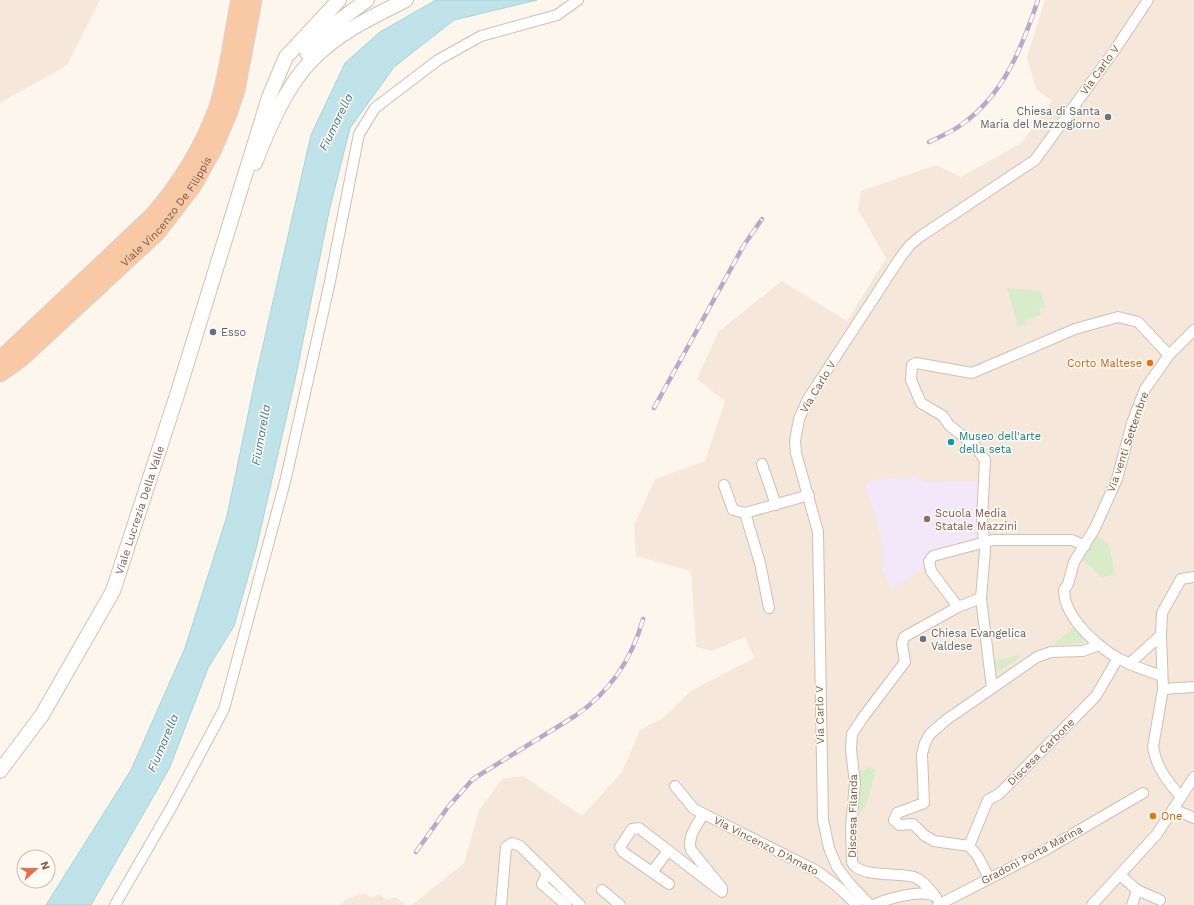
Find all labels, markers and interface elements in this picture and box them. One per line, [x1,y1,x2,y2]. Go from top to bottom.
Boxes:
street label: Via Carlo V [1078,43,1122,97]
water label: Fiumarella [316,91,356,153]
place label: Chiesa di Santa Maria del Mezzogiorno [980,105,1100,131]
marker: Chiesa di Santa Maria del Mezzogiorno [1103,112,1113,122]
street label: Viale Vincenzo De Filippis [118,154,214,269]
place label: Esso [221,326,246,339]
marker: Esso [208,327,218,337]
place label: Corto Maltese [1067,357,1142,370]
marker: Corto Maltese [1145,358,1155,368]
street label: Via Carlo V [797,359,839,415]
street label: Via venti Settembre [1105,390,1151,494]
water label: Fiumarella [249,403,273,467]
place label: Museo dell'arte della seta [959,430,1041,456]
marker: Museo dell'arte della seta [946,437,956,447]
street label: Viale Lucrezia Della Valle [112,444,167,576]
place label: Scuola Media Statale Mazzini [935,507,1017,533]
marker: Scuola Media Statale Mazzini [922,514,932,524]
place label: Chiesa Evangelica Valdese [931,627,1026,653]
marker: Chiesa Evangelica Valdese [918,634,928,644]
street label: Via Carlo V [813,686,827,744]
water label: Fiumarella [144,711,182,774]
street label: Discesa Carbone [1005,716,1077,788]
street label: Discesa Filanda [846,774,860,858]
place label: One [1161,810,1182,823]
marker: One [1148,811,1158,821]
street label: Via Vincenzo D'Amato [711,814,821,878]
street label: Gradoni Porta Marina [979,823,1085,887]
north arrow [16,849,56,889]
text: N [37,859,52,872]

